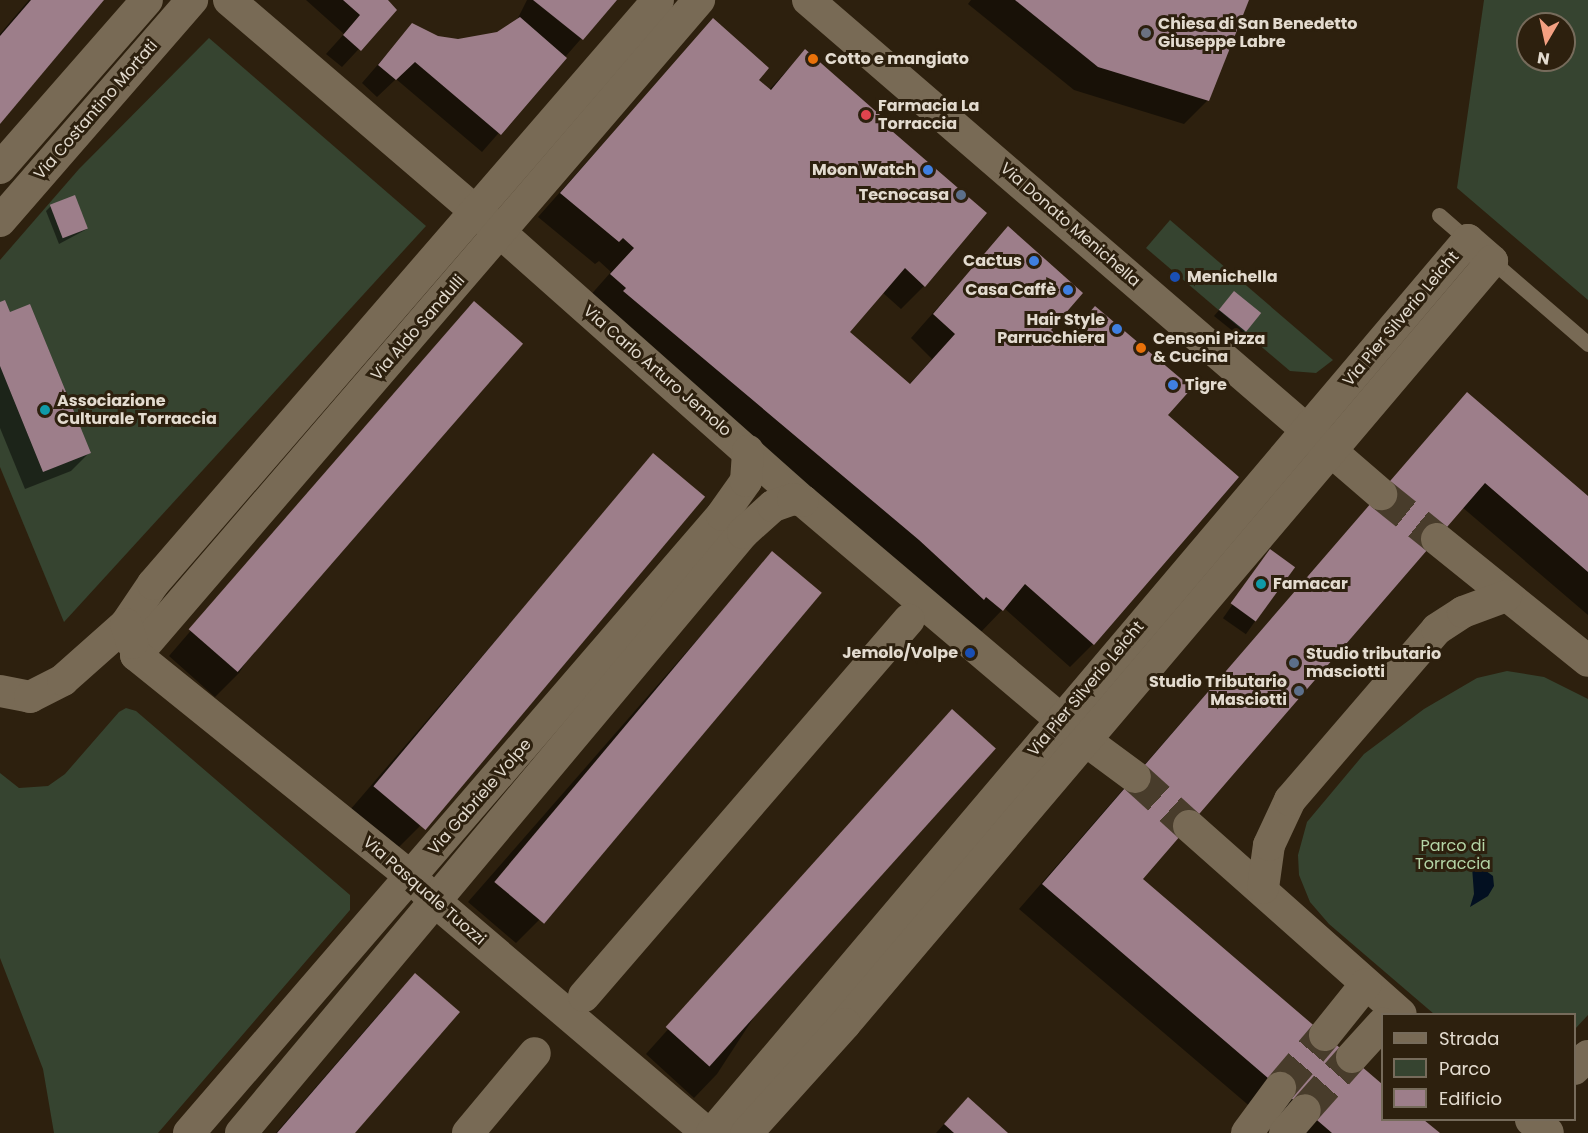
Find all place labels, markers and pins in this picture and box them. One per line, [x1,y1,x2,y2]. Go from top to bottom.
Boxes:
place label: Chiesa di San Benedetto Giuseppe Labre [1158,14,1358,52]
marker: Chiesa di San Benedetto Giuseppe Labre [1139,26,1153,40]
place label: Cotto e mangiato [825,49,969,69]
marker: Cotto e mangiato [806,52,820,66]
place label: Farmacia La Torraccia [878,96,979,134]
marker: Farmacia La Torraccia [859,108,873,122]
place label: Moon Watch [812,160,916,180]
marker: Moon Watch [921,163,935,177]
place label: Tecnocasa [859,185,949,205]
marker: Tecnocasa [954,188,968,202]
place label: Cactus [963,251,1022,271]
marker: Cactus [1027,254,1041,268]
place label: Menichella [1187,267,1278,287]
marker: Menichella [1168,270,1182,284]
place label: Casa Caffè [965,280,1056,300]
marker: Casa Caffè [1061,283,1075,297]
place label: Hair Style Parrucchiera [997,310,1105,348]
marker: Hair Style Parrucchiera [1110,322,1124,336]
place label: Censoni Pizza & Cucina [1153,329,1265,367]
marker: Censoni Pizza & Cucina [1134,341,1148,355]
place label: Tigre [1185,375,1227,395]
marker: Tigre [1166,378,1180,392]
place label: Associazione Culturale Torraccia [57,391,217,429]
marker: Associazione Culturale Torraccia [38,403,52,417]
place label: Famacar [1273,574,1348,594]
marker: Famacar [1254,577,1268,591]
place label: Jemolo/Volpe [842,643,958,663]
place label: Studio tributario masciotti [1306,644,1441,682]
marker: Jemolo/Volpe [963,646,977,660]
marker: Studio tributario masciotti [1287,656,1301,670]
place label: Studio Tributario Masciotti [1149,672,1287,710]
marker: Studio Tributario Masciotti [1292,684,1306,698]

